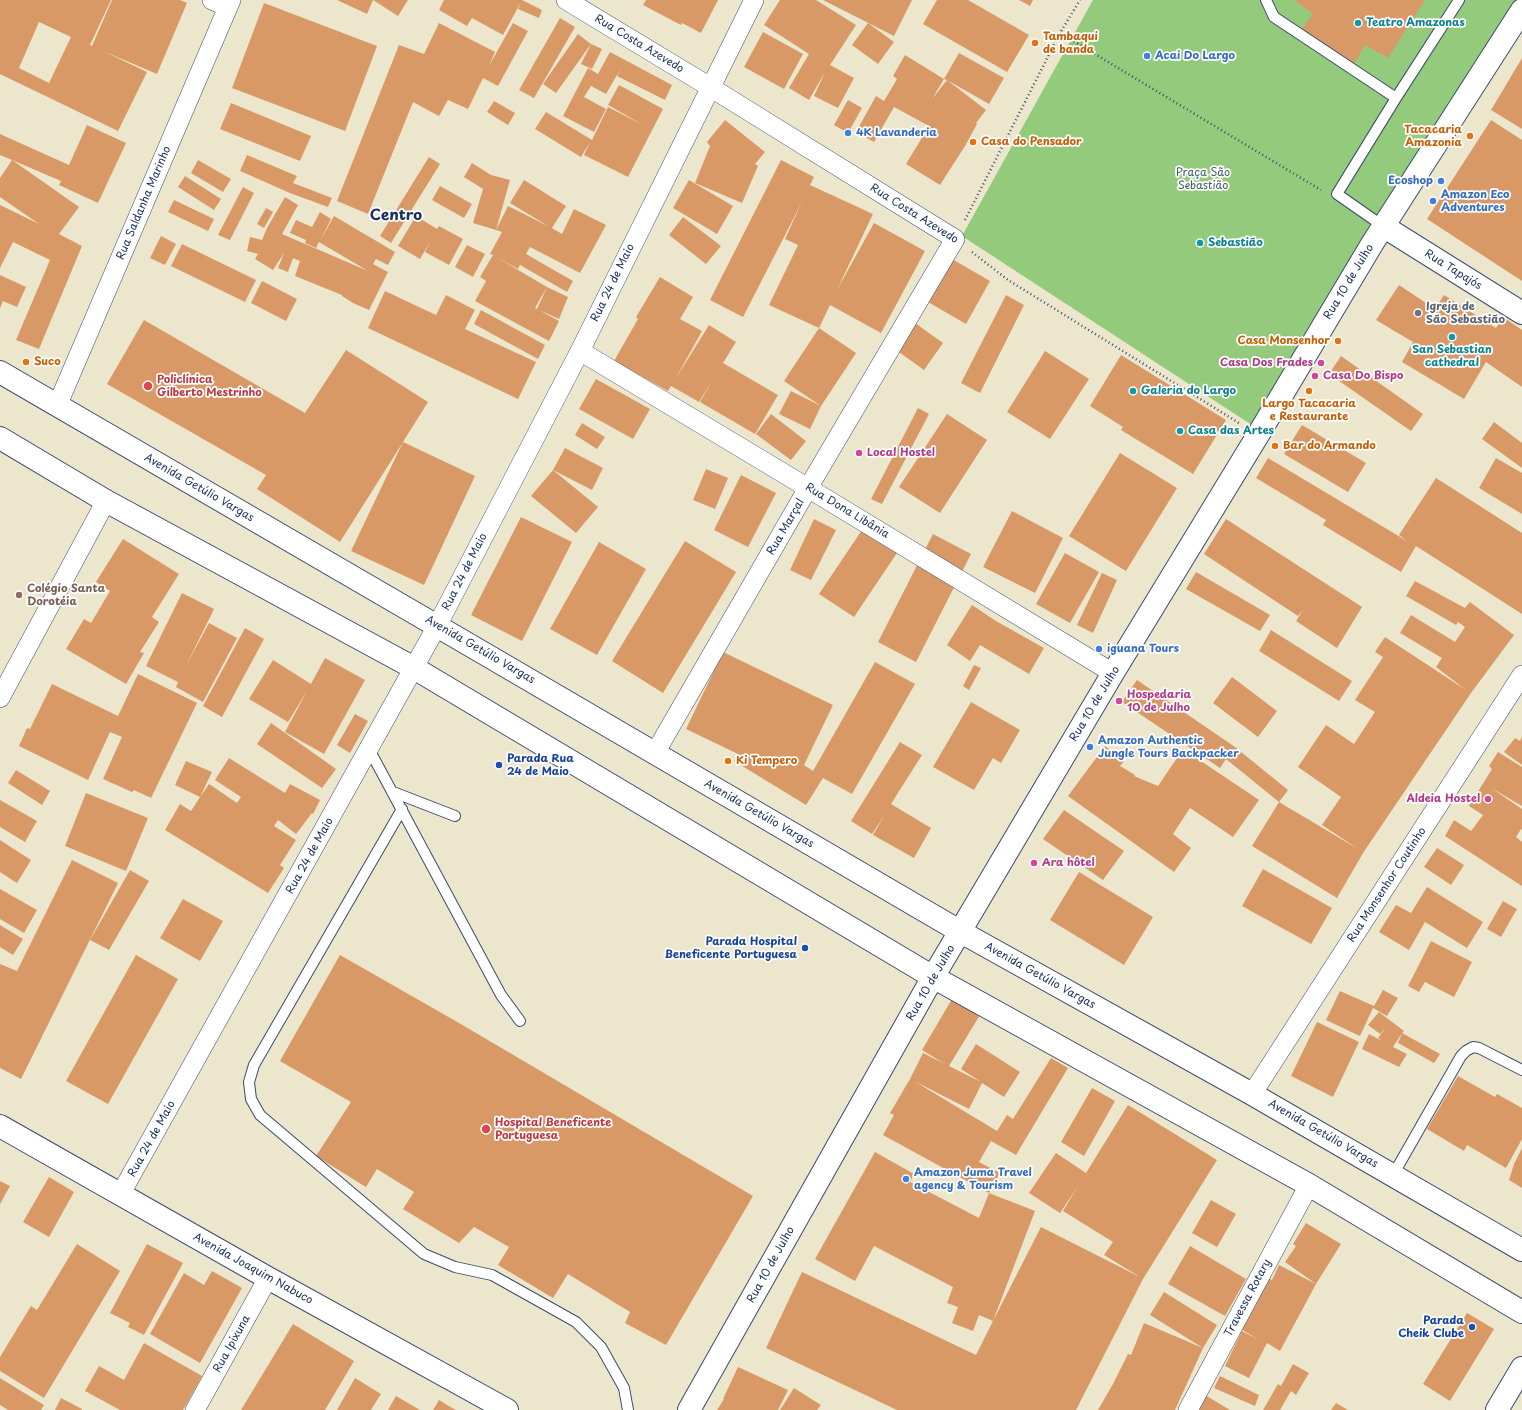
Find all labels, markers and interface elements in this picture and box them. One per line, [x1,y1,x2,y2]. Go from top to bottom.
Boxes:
street label: Rua Costa Azevedo [592,12,686,76]
place label: Teatro Amazonas [1366,16,1465,30]
marker: Teatro Amazonas [1353,18,1363,28]
place label: Tambaqui de banda [1043,30,1098,56]
marker: Tambaqui de banda [1030,38,1040,48]
place label: Acai Do Largo [1155,49,1235,63]
marker: Acai Do Largo [1142,51,1152,61]
place label: Tacacaria Amazonia [1404,123,1462,149]
place label: 4K Lavanderia [856,126,937,140]
marker: 4K Lavanderia [843,128,853,138]
marker: Tacacaria Amazonia [1465,131,1475,141]
place label: Casa do Pensador [981,135,1082,149]
marker: Casa do Pensador [968,137,978,147]
street label: Rua Saldanha Marinho [114,144,174,262]
park label: Praça São Sebastião [1176,166,1230,192]
place label: Ecoshop [1388,174,1433,188]
marker: Ecoshop [1436,176,1446,186]
street label: Rua Costa Azevedo [867,181,961,247]
place label: Amazon Eco Adventures [1441,188,1510,214]
marker: Amazon Eco Adventures [1428,196,1438,206]
district label: Centro [370,207,422,225]
place label: Sebastião [1208,236,1263,250]
marker: Sebastião [1195,238,1205,248]
street label: Rua 24 de Maio [588,242,638,324]
street label: Rua 10 de Julho [1321,242,1377,322]
street label: Rua Tapajós [1422,247,1484,293]
place label: Igreja de São Sebastião [1426,300,1505,326]
marker: Igreja de São Sebastião [1413,308,1423,318]
marker: San Sebastian cathedral [1447,332,1457,342]
place label: Casa Monsenhor [1238,334,1330,348]
marker: Casa Monsenhor [1333,336,1343,346]
place label: San Sebastian cathedral [1412,343,1492,369]
place label: Suco [34,355,61,369]
place label: Casa Dos Frades [1220,356,1313,370]
marker: Suco [21,357,31,367]
marker: Casa Dos Frades [1316,358,1326,368]
place label: Casa Do Bispo [1323,369,1404,383]
marker: Casa Do Bispo [1310,371,1320,381]
place label: Policlínica Gilberto Mestrinho [157,373,262,399]
marker: Policlínica Gilberto Mestrinho [142,380,154,392]
place label: Galeria do Largo [1141,384,1236,398]
marker: Galeria do Largo [1128,386,1138,396]
marker: Largo Tacacaria e Restaurante [1304,386,1314,396]
place label: Largo Tacacaria e Restaurante [1262,397,1356,423]
place label: Casa das Artes [1188,424,1274,438]
marker: Casa das Artes [1175,426,1185,436]
place label: Bar do Armando [1283,439,1376,453]
marker: Bar do Armando [1270,441,1280,451]
place label: Local Hostel [867,446,935,460]
marker: Local Hostel [854,448,864,458]
street label: Avenida Getúlio Vargas [142,451,256,525]
street label: Rua Dona Libânia [803,481,891,541]
street label: Rua Marçal [765,496,807,558]
street label: Rua 24 de Maio [440,531,490,613]
place label: Colégio Santa Dorotéia [27,582,105,608]
marker: Colégio Santa Dorotéia [14,590,24,600]
street label: Avenida Getúlio Vargas [423,613,537,687]
place label: iguana Tours [1107,642,1179,656]
marker: iguana Tours [1094,644,1104,654]
street label: Rua 10 de Julho [1067,664,1123,744]
place label: Hospedaria 10 de Julho [1127,688,1191,714]
marker: Hospedaria 10 de Julho [1114,696,1124,706]
place label: Amazon Authentic Jungle Tours Backpacker [1098,734,1239,760]
marker: Amazon Authentic Jungle Tours Backpacker [1085,742,1095,752]
place label: Parada Rua 24 de Maio [507,752,574,778]
place label: Ki Tempero [736,754,797,768]
marker: Ki Tempero [723,756,733,766]
marker: Parada Rua 24 de Maio [494,760,504,770]
street label: Avenida Getúlio Vargas [702,777,816,851]
place label: Aldeia Hostel [1406,792,1480,806]
marker: Aldeia Hostel [1483,794,1493,804]
street label: Rua 24 de Maio [284,816,336,896]
street label: Rua Monsenhor Coutinho [1345,825,1429,945]
place label: Ara hôtel [1042,856,1095,870]
marker: Ara hôtel [1029,858,1039,868]
place label: Parada Hospital Beneficente Portuguesa [665,935,797,961]
street label: Avenida Getúlio Vargas [982,940,1098,1012]
marker: Parada Hospital Beneficente Portuguesa [800,943,810,953]
street label: Rua 10 de Julho [904,943,958,1023]
street label: Avenida Getúlio Vargas [1266,1097,1380,1171]
street label: Rua 24 de Maio [126,1099,178,1179]
place label: Hospital Beneficente Portuguesa [495,1116,611,1142]
marker: Hospital Beneficente Portuguesa [480,1123,492,1135]
place label: Amazon Juma Travel agency & Tourism [914,1166,1032,1192]
marker: Amazon Juma Travel agency & Tourism [901,1174,911,1184]
street label: Rua 10 de Julho [745,1224,797,1306]
street label: Avenida Joaquim Nabuco [191,1231,315,1307]
street label: Travessa Rotary [1222,1257,1274,1339]
street label: Rua Ipixuna [211,1313,253,1375]
place label: Parada Cheik Clube [1398,1314,1464,1340]
marker: Parada Cheik Clube [1467,1322,1477,1332]

